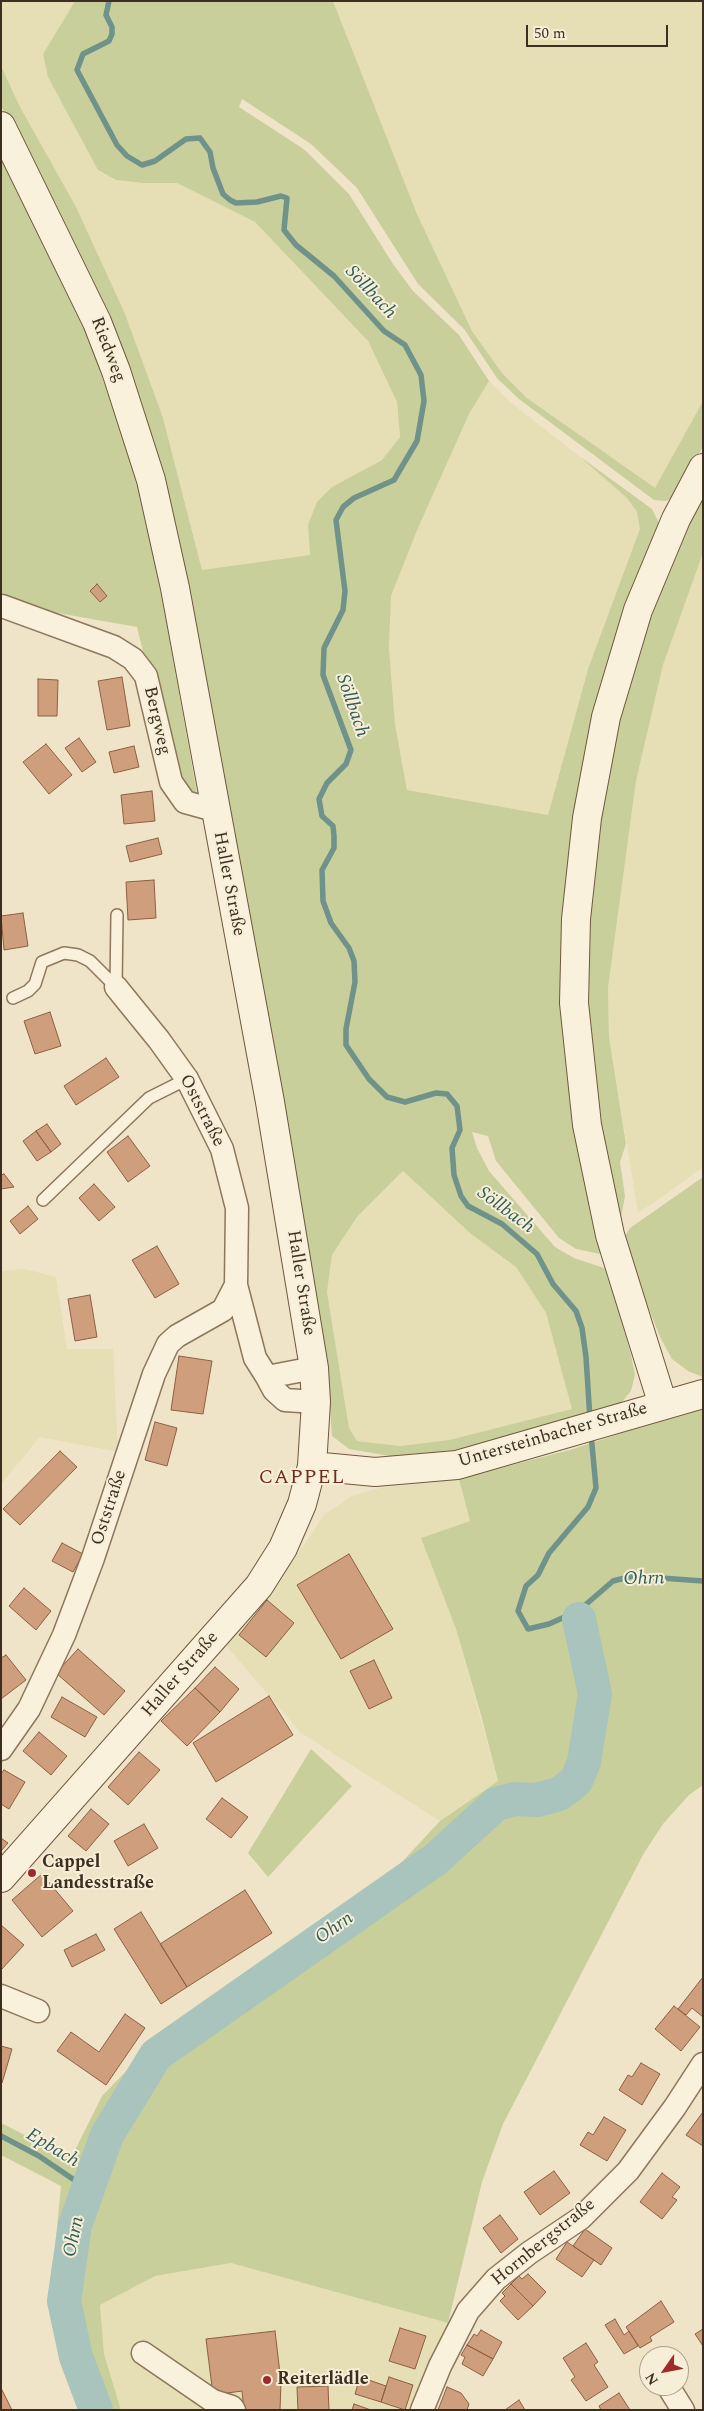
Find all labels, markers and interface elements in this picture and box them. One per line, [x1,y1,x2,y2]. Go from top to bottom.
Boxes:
scale bar [529,15,672,47]
text: 50 m [534,22,566,45]
water label: Söllbach [339,261,401,325]
street label: Riedweg [85,314,129,386]
water label: Söllbach [330,671,372,741]
street label: Bergweg [138,685,174,757]
street label: Haller Straße [207,830,249,938]
street label: Oststraße [174,1071,228,1151]
water label: Söllbach [472,1183,538,1239]
street label: Haller Straße [281,1229,319,1337]
street label: Untersteinbacher Straße [456,1399,650,1473]
street label: Oststraße [88,1467,132,1549]
district label: CAPPEL [258,1467,346,1491]
water label: Ohrn [623,1568,665,1592]
street label: Haller Straße [138,1628,224,1722]
place label: Cappel Landesstraße [42,1852,154,1895]
marker: Cappel Landesstraße [26,1867,38,1879]
water label: Ohrn [312,1908,358,1950]
water label: Epbach [21,2124,83,2174]
street label: Hornbergstraße [488,2195,600,2291]
water label: Ohrn [60,2215,90,2259]
north arrow [639,2346,689,2396]
text: N [640,2368,664,2389]
place label: Reiterlädle [277,2369,369,2391]
marker: Reiterlädle [261,2374,273,2386]

